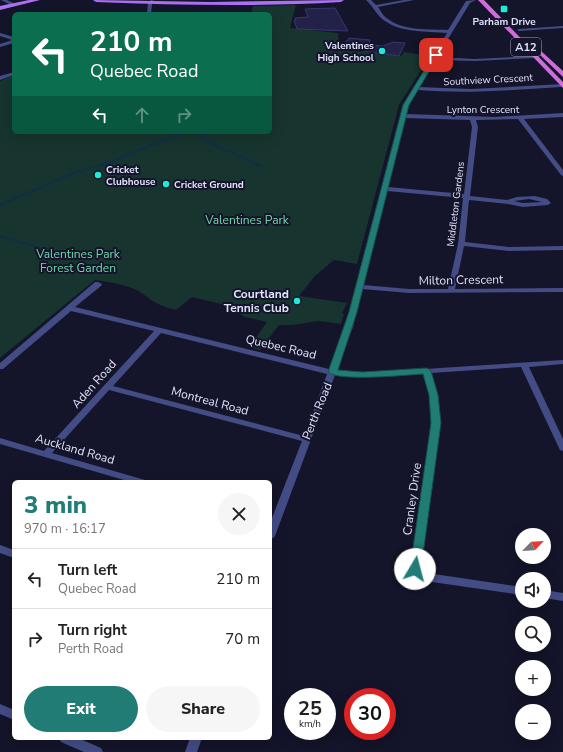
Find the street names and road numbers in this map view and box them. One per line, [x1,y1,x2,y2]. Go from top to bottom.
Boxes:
road number: A12 [511,38,541,56]
street label: Southview Crescent [443,71,534,89]
street label: Lynton Crescent [447,103,520,117]
street label: Middleton Gardens [444,161,468,248]
street label: Milton Crescent [419,271,504,289]
street label: Quebec Road [244,331,318,363]
street label: Aden Road [68,356,120,412]
street label: Perth Road [298,380,336,442]
street label: Montreal Road [170,383,250,419]
street label: Auckland Road [33,430,117,468]
street label: Cranley Drive [399,462,425,536]

